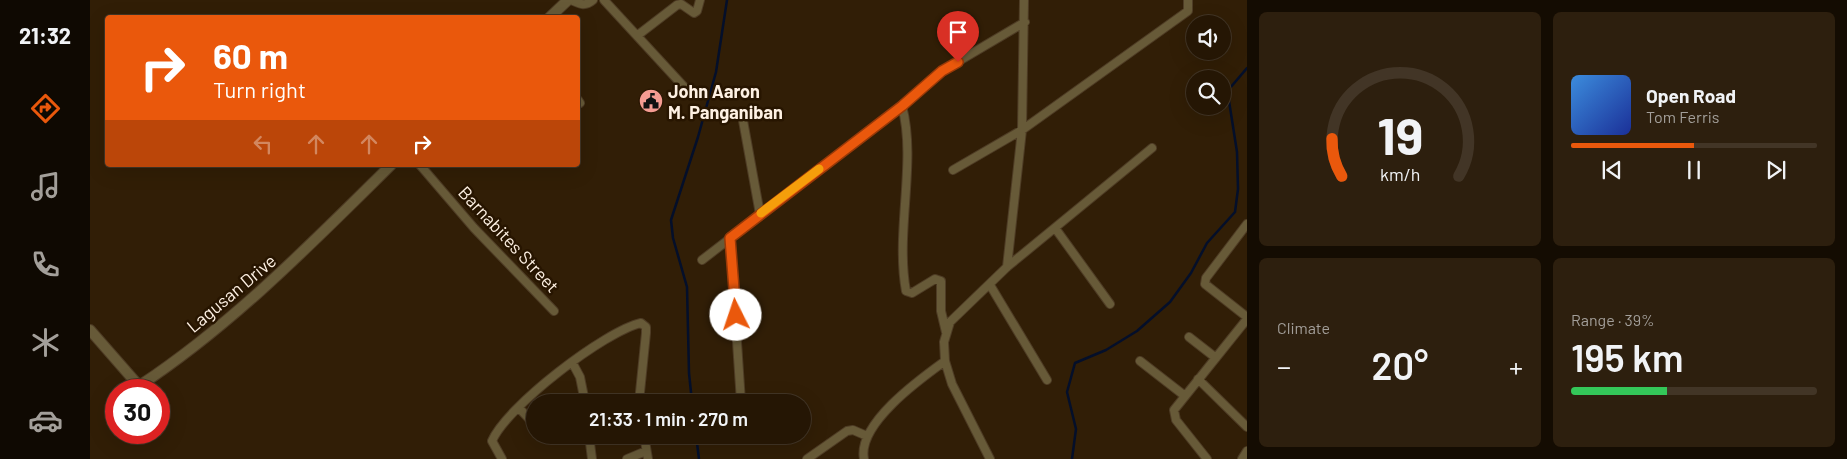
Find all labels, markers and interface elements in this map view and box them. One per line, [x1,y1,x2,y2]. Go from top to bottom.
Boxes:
pin [937,11,979,62]
map controls [1186,15,1231,115]
button: sound [1186,15,1231,60]
icon: arrive [944,18,972,46]
text: 21:32 [19,22,71,48]
text: 60 m [213,34,288,76]
icon: right [130,35,195,100]
button: search [1186,70,1231,115]
text: Turn right [213,76,306,102]
place label: John Aaron M. Panganiban [668,80,783,123]
text: Open Road [1646,84,1736,107]
public building icon: John Aaron M. Panganiban [638,88,664,114]
icon: directions [28,91,63,126]
text: 19 [1377,103,1423,165]
text: Tom Ferris [1646,107,1720,126]
icon: left [249,130,277,158]
icon: ahead [302,130,330,158]
icon: ahead [355,130,383,158]
icon: right [408,130,436,158]
icon: previous [1598,156,1626,184]
icon: pause [1680,156,1708,184]
icon: next [1762,156,1790,184]
text: km/h [1380,163,1420,185]
icon: music [28,169,63,204]
street label: Barnabites Street [454,181,564,297]
icon: phone [28,247,63,282]
street label: Lagusan Drive [182,249,280,337]
position arrow [709,288,761,340]
text: Range · 39% [1571,310,1655,329]
text: Climate [1277,318,1330,337]
icon: climate [28,325,63,360]
text: 195 km [1571,334,1684,380]
text: 20° [1372,342,1428,388]
text: − [1277,349,1291,383]
text: + [1509,349,1523,383]
speed limit sign: 30 [105,379,170,444]
icon: car [28,403,63,438]
text: 21:33 · 1 min · 270 m [589,407,748,430]

